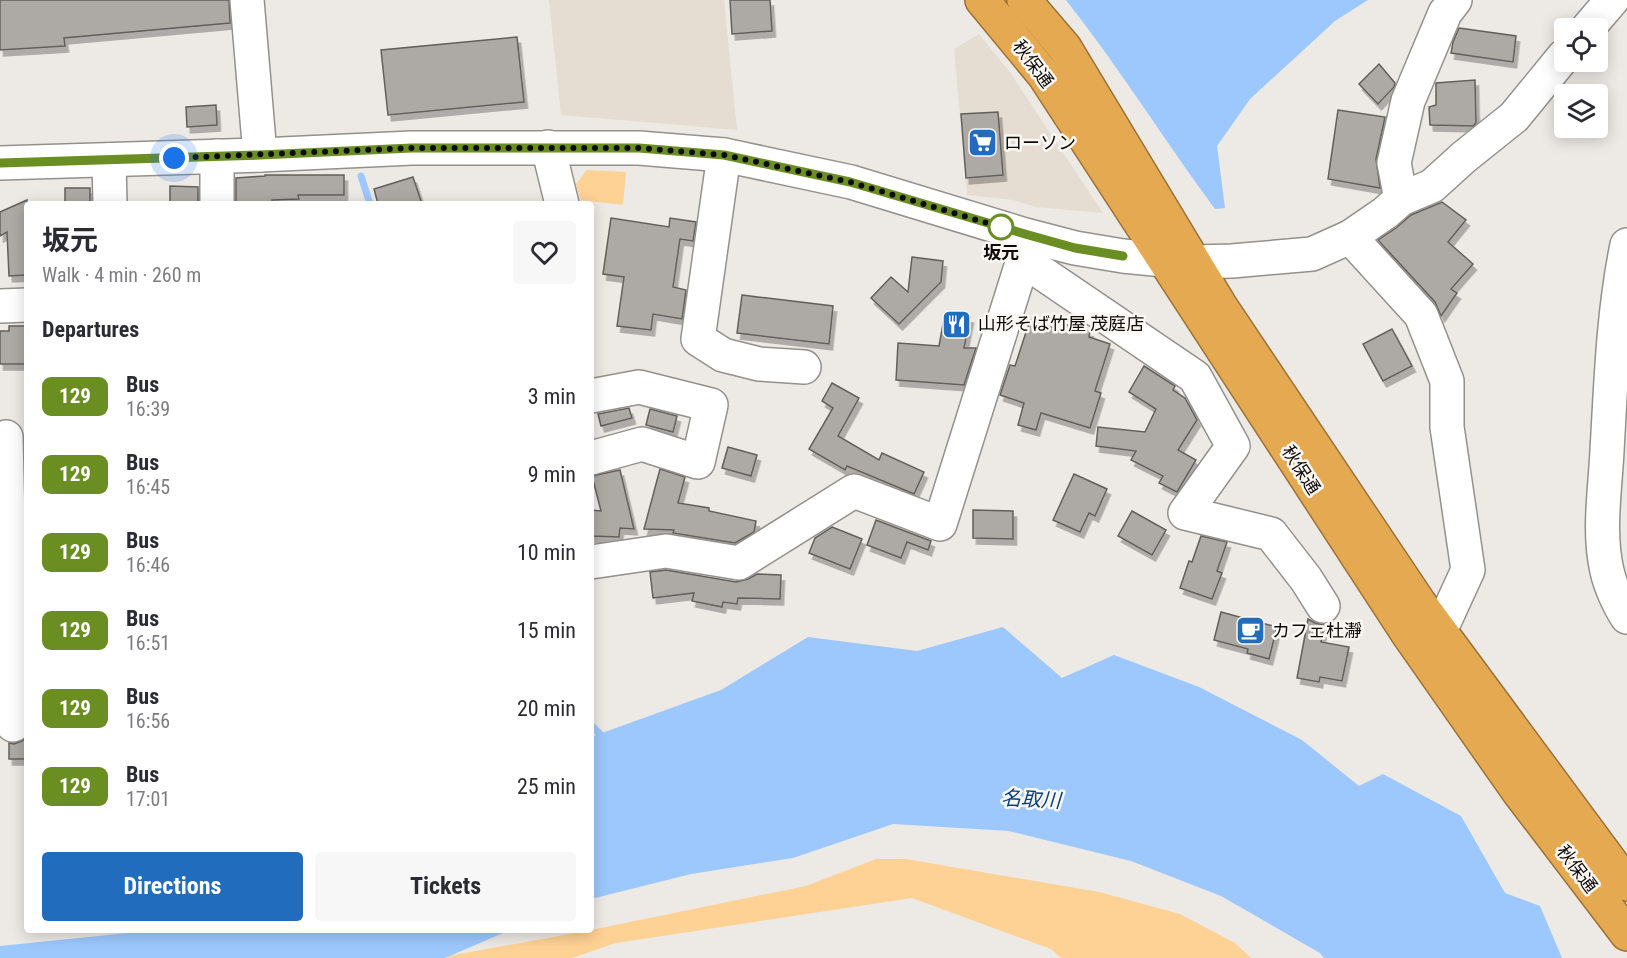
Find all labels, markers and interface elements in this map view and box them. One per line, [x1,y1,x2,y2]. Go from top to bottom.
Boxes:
map controls [1554,18,1608,138]
button: locate [1554,18,1608,72]
street label: 秋保通 [1009,36,1058,92]
button: layers [1554,84,1608,138]
supermarket icon: ローソン [967,127,999,159]
place label: ローソン [1004,132,1076,153]
your location [159,143,189,173]
marker: 坂元 [988,214,1014,240]
button: heart [513,221,576,284]
text: 坂元 [42,224,98,257]
place label: 坂元 [983,242,1019,263]
text: Walk · 4 min · 260 m [42,263,201,287]
restaurant icon: 山形そば竹屋 茂庭店 [941,308,973,340]
place label: 山形そば竹屋 茂庭店 [978,313,1144,334]
text: Departures [42,317,139,342]
text: Bus [126,372,159,397]
text: 129 [59,384,91,408]
text: 3 min [528,384,576,409]
text: 16:39 [126,397,170,421]
street label: 秋保通 [1278,441,1325,498]
text: Bus [126,450,159,475]
text: 129 [59,462,91,486]
text: 9 min [528,462,576,487]
text: 16:45 [126,475,170,499]
text: Bus [126,528,159,553]
text: 129 [59,540,91,564]
text: 10 min [517,540,576,565]
text: 16:46 [126,553,170,577]
text: Bus [126,606,159,631]
cafe icon: カフェ杜瀞 [1235,615,1267,647]
text: 129 [59,618,91,642]
text: 15 min [517,618,576,643]
place label: カフェ杜瀞 [1272,620,1362,641]
text: 16:51 [126,631,170,655]
text: Bus [126,684,159,709]
text: 129 [59,696,91,720]
text: 20 min [517,696,576,721]
text: 16:56 [126,709,170,733]
text: Bus [126,762,159,787]
text: 129 [59,774,91,798]
text: 25 min [517,774,576,799]
water label: 名取川 [1000,785,1064,813]
text: 17:01 [126,787,170,811]
street label: 秋保通 [1553,841,1602,897]
button: Directions [42,852,303,921]
button: Tickets [315,852,576,921]

